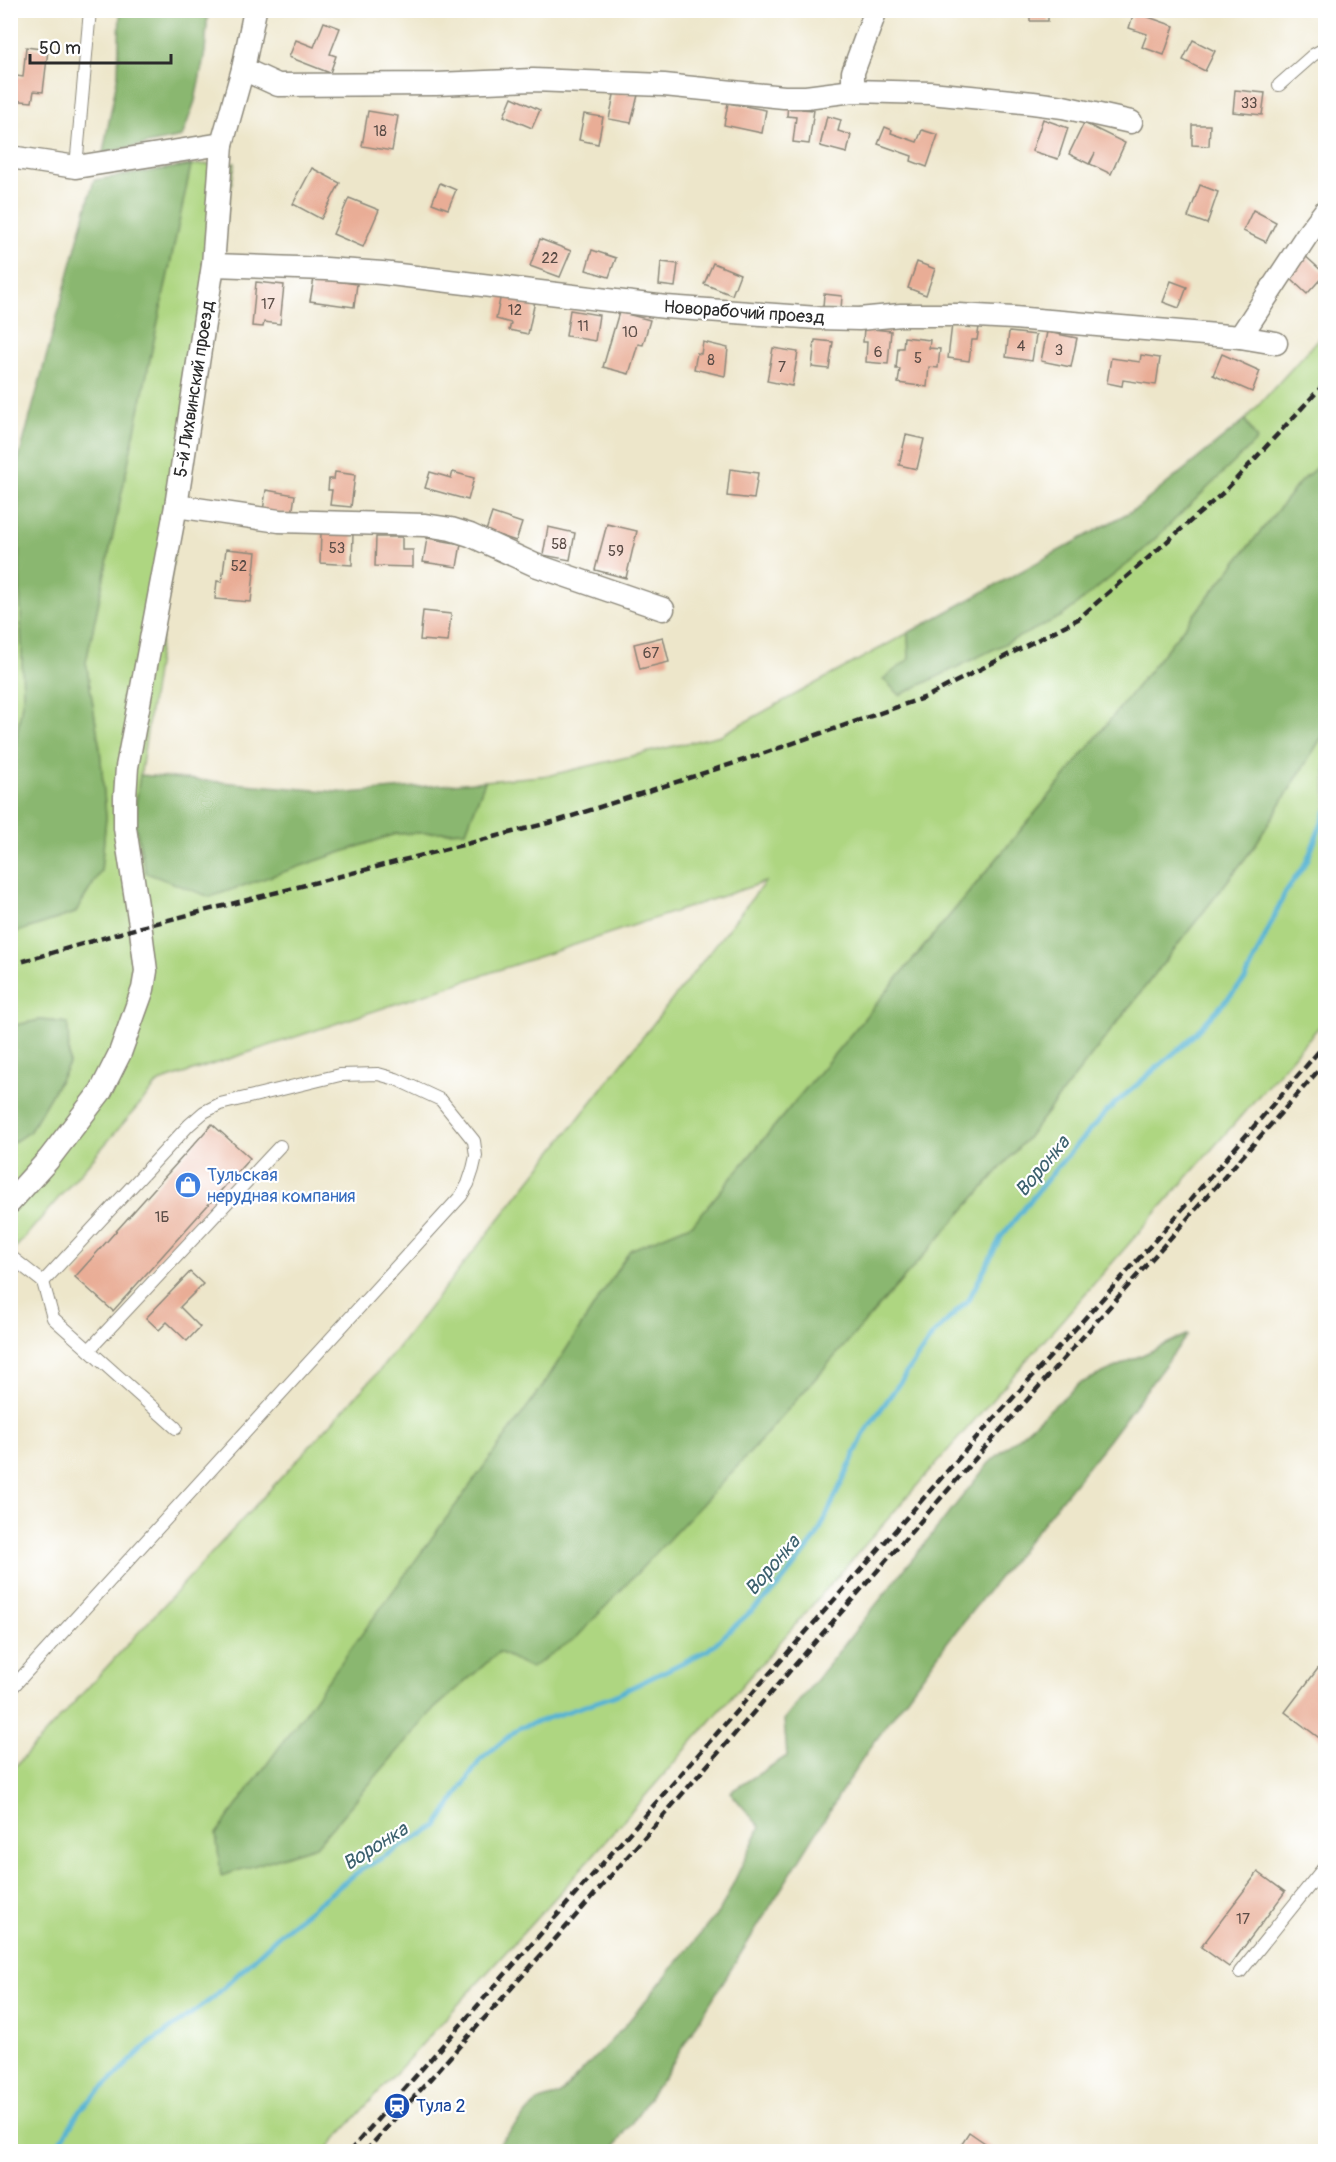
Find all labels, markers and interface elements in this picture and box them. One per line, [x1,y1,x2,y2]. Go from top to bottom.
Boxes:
scale bar [30,27,171,65]
text: 50 m [39,37,81,60]
house number: 33 [1241,94,1257,113]
house number: 18 [373,122,387,141]
house number: 22 [542,249,558,268]
house number: 17 [261,295,275,314]
street label: Новорабочий проезд [663,295,825,330]
street label: 5-й Лихвинский проезд [169,299,220,479]
house number: 12 [508,301,522,320]
house number: 11 [577,317,589,336]
house number: 10 [622,323,638,342]
house number: 4 [1017,337,1026,356]
house number: 3 [1055,341,1063,360]
house number: 6 [874,343,882,362]
house number: 5 [914,349,922,368]
house number: 8 [707,351,715,370]
house number: 7 [778,358,786,377]
house number: 58 [551,535,567,554]
house number: 53 [329,539,345,558]
house number: 59 [608,542,624,561]
house number: 52 [231,557,247,576]
house number: 67 [643,644,659,663]
water label: Воронка [1010,1129,1076,1202]
place label: Тульская нерудная компания [207,1164,355,1208]
shop icon: Тульская нерудная компания [173,1170,203,1200]
house number: 1Б [155,1208,169,1227]
water label: Воронка [739,1529,806,1601]
water label: Воронка [338,1816,414,1876]
house number: 17 [1236,1910,1250,1929]
station icon: Тула 2 [382,2091,412,2121]
place label: Тула 2 [416,2095,465,2118]

